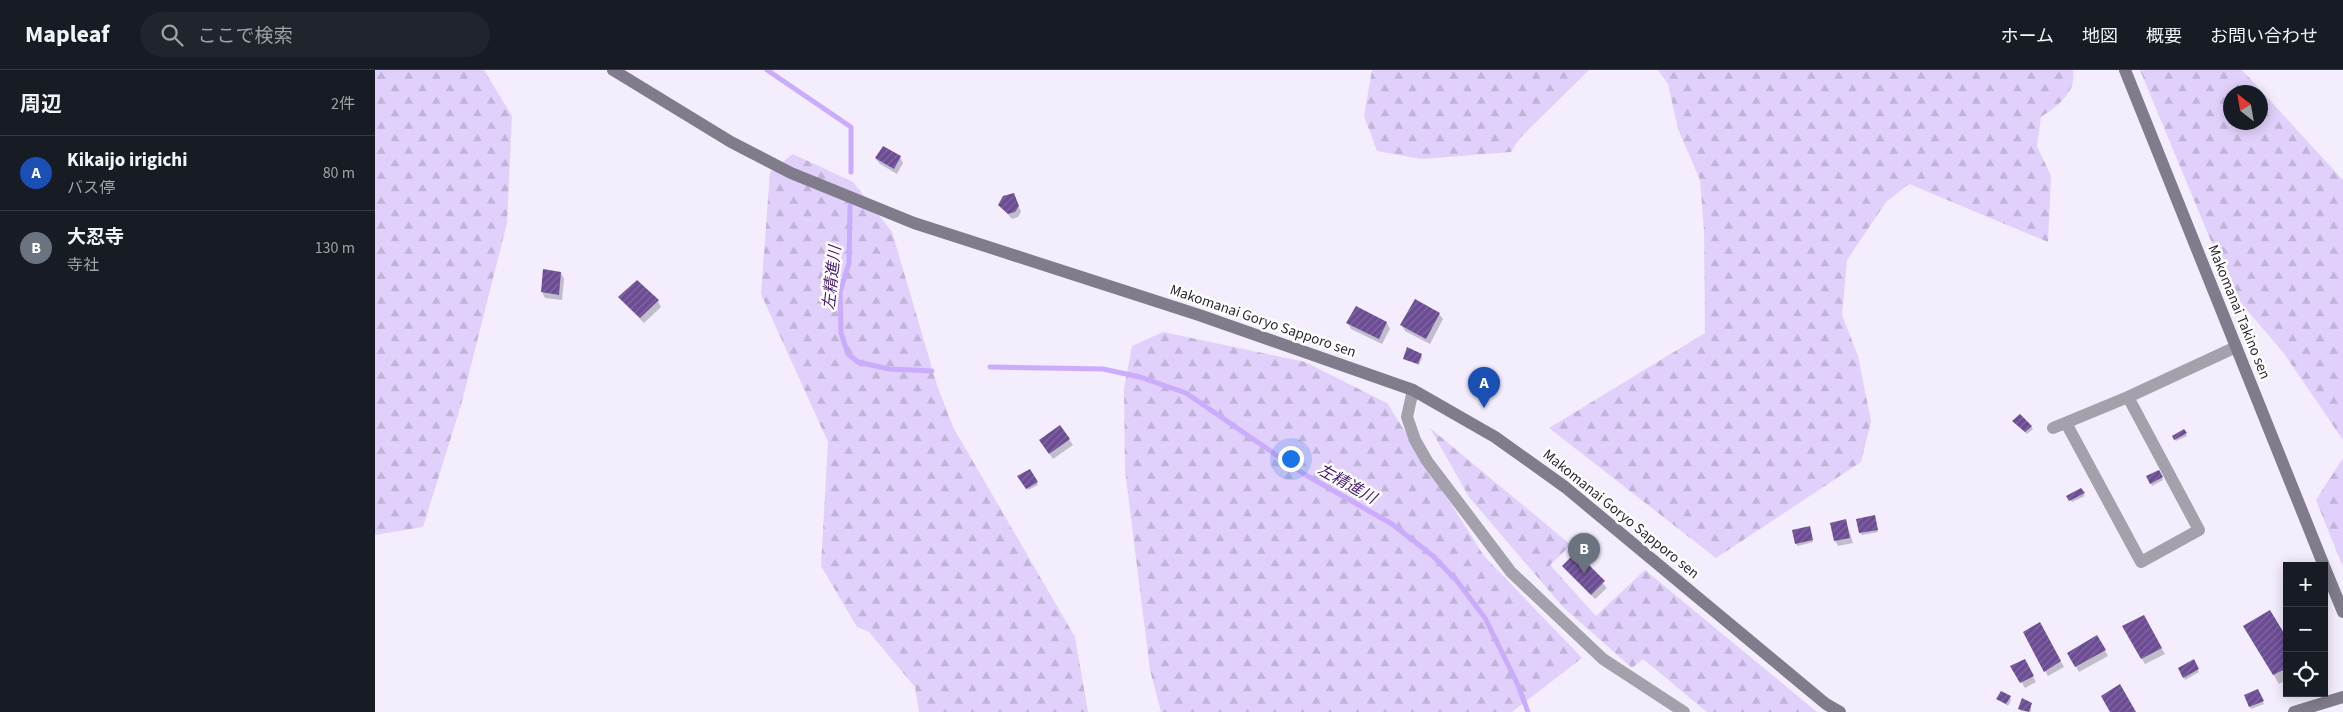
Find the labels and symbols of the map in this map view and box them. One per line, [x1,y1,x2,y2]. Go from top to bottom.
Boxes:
north arrow [2223,85,2268,130]
street label: Makomanai Takino sen [2202,242,2276,382]
water label: 左精進川 [818,243,846,311]
street label: Makomanai Goryo Sapporo sen [1167,279,1359,363]
pin: A [1468,367,1500,408]
street label: Makomanai Goryo Sapporo sen [1538,444,1704,584]
your location [1278,446,1304,472]
water label: 左精進川 [1314,459,1382,510]
pin: B [1568,533,1600,574]

